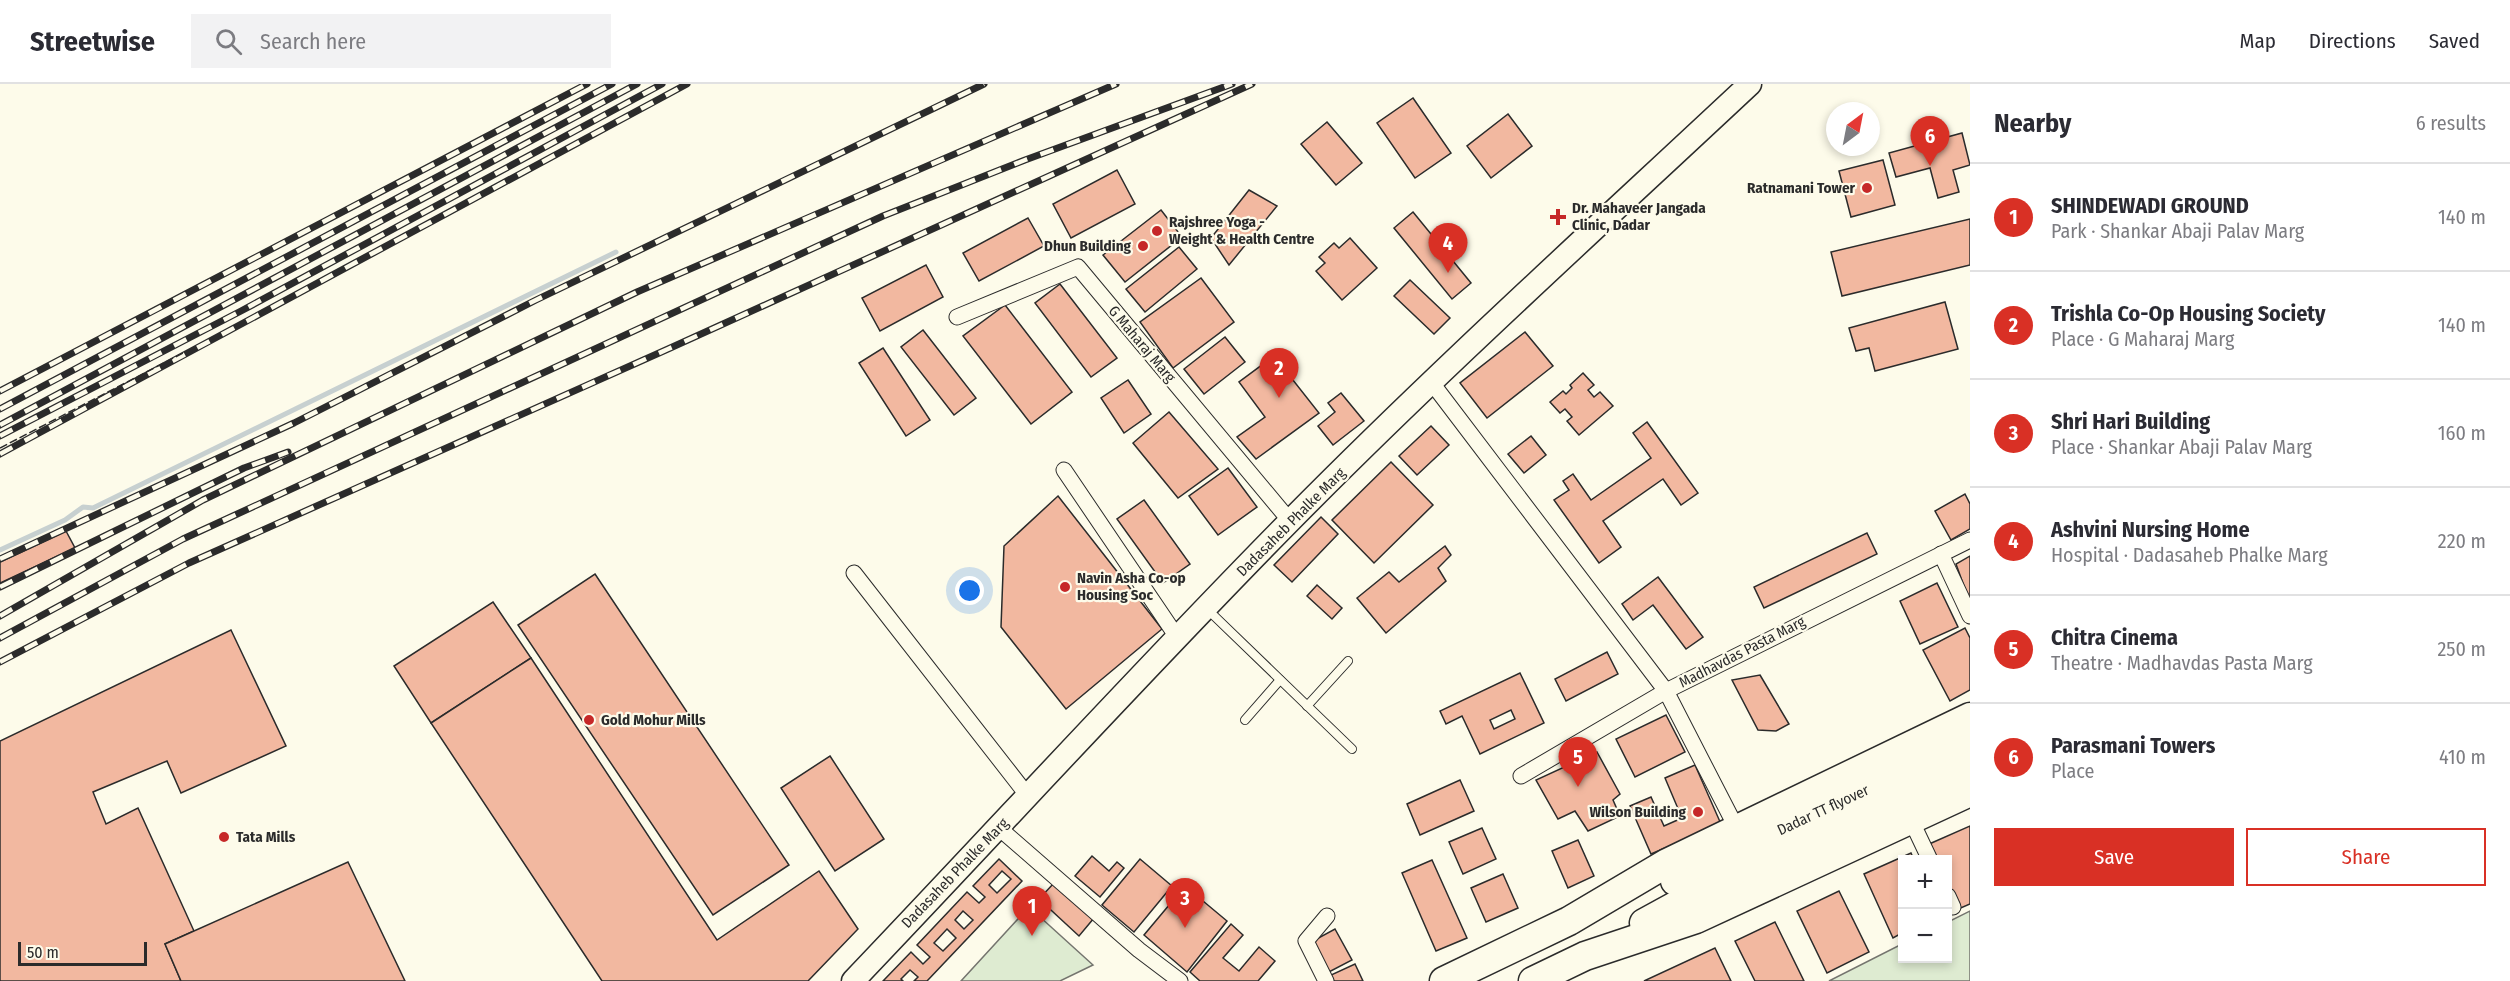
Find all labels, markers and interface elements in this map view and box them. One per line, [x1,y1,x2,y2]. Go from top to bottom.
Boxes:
search box [191,14,611,68]
text: Streetwise [30,25,155,58]
icon: search [212,25,245,58]
text: Search here [260,28,366,55]
text: Map [2239,28,2276,54]
text: Directions [2309,28,2396,54]
text: Saved [2429,28,2480,54]
north arrow [1826,102,1880,156]
text: Nearby [1994,108,2071,139]
text: 6 results [2416,111,2486,135]
pin: 6 [1910,116,1950,166]
place label: Ratnamani Tower [1747,179,1856,197]
marker: Ratnamani Tower [1860,181,1874,195]
text: SHINDEWADI GROUND [2051,192,2249,219]
place label: Dr. Mahaveer Jangada Clinic, Dadar [1572,199,1706,234]
text: 1 [2009,205,2018,229]
text: 140 m [2438,205,2486,229]
marker: Dr. Mahaveer Jangada Clinic, Dadar [1549,208,1567,226]
place label: Rajshree Yoga - Weight & Health Centre [1169,213,1315,248]
text: Park · Shankar Abaji Palav Marg [2051,219,2304,243]
marker: Rajshree Yoga - Weight & Health Centre [1150,224,1164,238]
pin: 4 [1428,224,1468,273]
place label: Dhun Building [1044,237,1132,255]
marker: Dhun Building [1136,239,1150,253]
text: Trishla Co-Op Housing Society [2051,300,2325,327]
street label: G Maharaj Marg [1105,302,1179,386]
text: 2 [2009,313,2018,337]
text: 140 m [2438,313,2486,337]
text: Place · G Maharaj Marg [2051,327,2234,351]
pin: 2 [1260,348,1298,398]
text: Shri Hari Building [2051,408,2210,435]
text: 3 [2009,421,2018,445]
text: 160 m [2438,421,2486,445]
text: Place · Shankar Abaji Palav Marg [2051,435,2312,459]
street label: Dadasaheb Phalke Marg [1233,464,1349,580]
text: Ashvini Nursing Home [2051,516,2250,543]
text: 4 [2008,529,2019,553]
text: 220 m [2438,529,2486,553]
text: Hospital · Dadasaheb Phalke Marg [2051,543,2328,567]
place label: Navin Asha Co-op Housing Soc [1077,569,1186,604]
your location [955,576,984,605]
marker: Navin Asha Co-op Housing Soc [1058,580,1072,594]
street label: Madhavdas Pasta Marg [1676,612,1808,692]
text: Chitra Cinema [2051,624,2178,651]
text: 5 [2009,637,2018,661]
text: 250 m [2438,637,2486,661]
text: Theatre · Madhavdas Pasta Marg [2051,651,2313,675]
place label: Gold Mohur Mills [601,711,706,729]
marker: Gold Mohur Mills [582,713,596,727]
text: Parasmani Towers [2051,732,2215,759]
pin: 5 [1558,738,1598,787]
text: 6 [2008,745,2019,769]
text: 410 m [2439,745,2486,769]
text: Place [2051,759,2094,783]
street label: Dadar TT flyover [1774,781,1872,839]
place label: Wilson Building [1589,803,1687,821]
marker: Wilson Building [1691,805,1705,819]
street label: Dadasaheb Phalke Marg [898,814,1012,932]
place label: Tata Mills [236,828,296,846]
button: Save [1994,828,2234,886]
button: Share [2246,828,2486,886]
marker: Tata Mills [217,830,231,844]
map controls [1898,855,1952,963]
button: + [1898,855,1952,909]
pin: 3 [1166,878,1204,928]
pin: 1 [1012,886,1052,936]
button: − [1898,909,1952,963]
scale bar [18,939,147,966]
text: 50 m [27,943,59,962]

